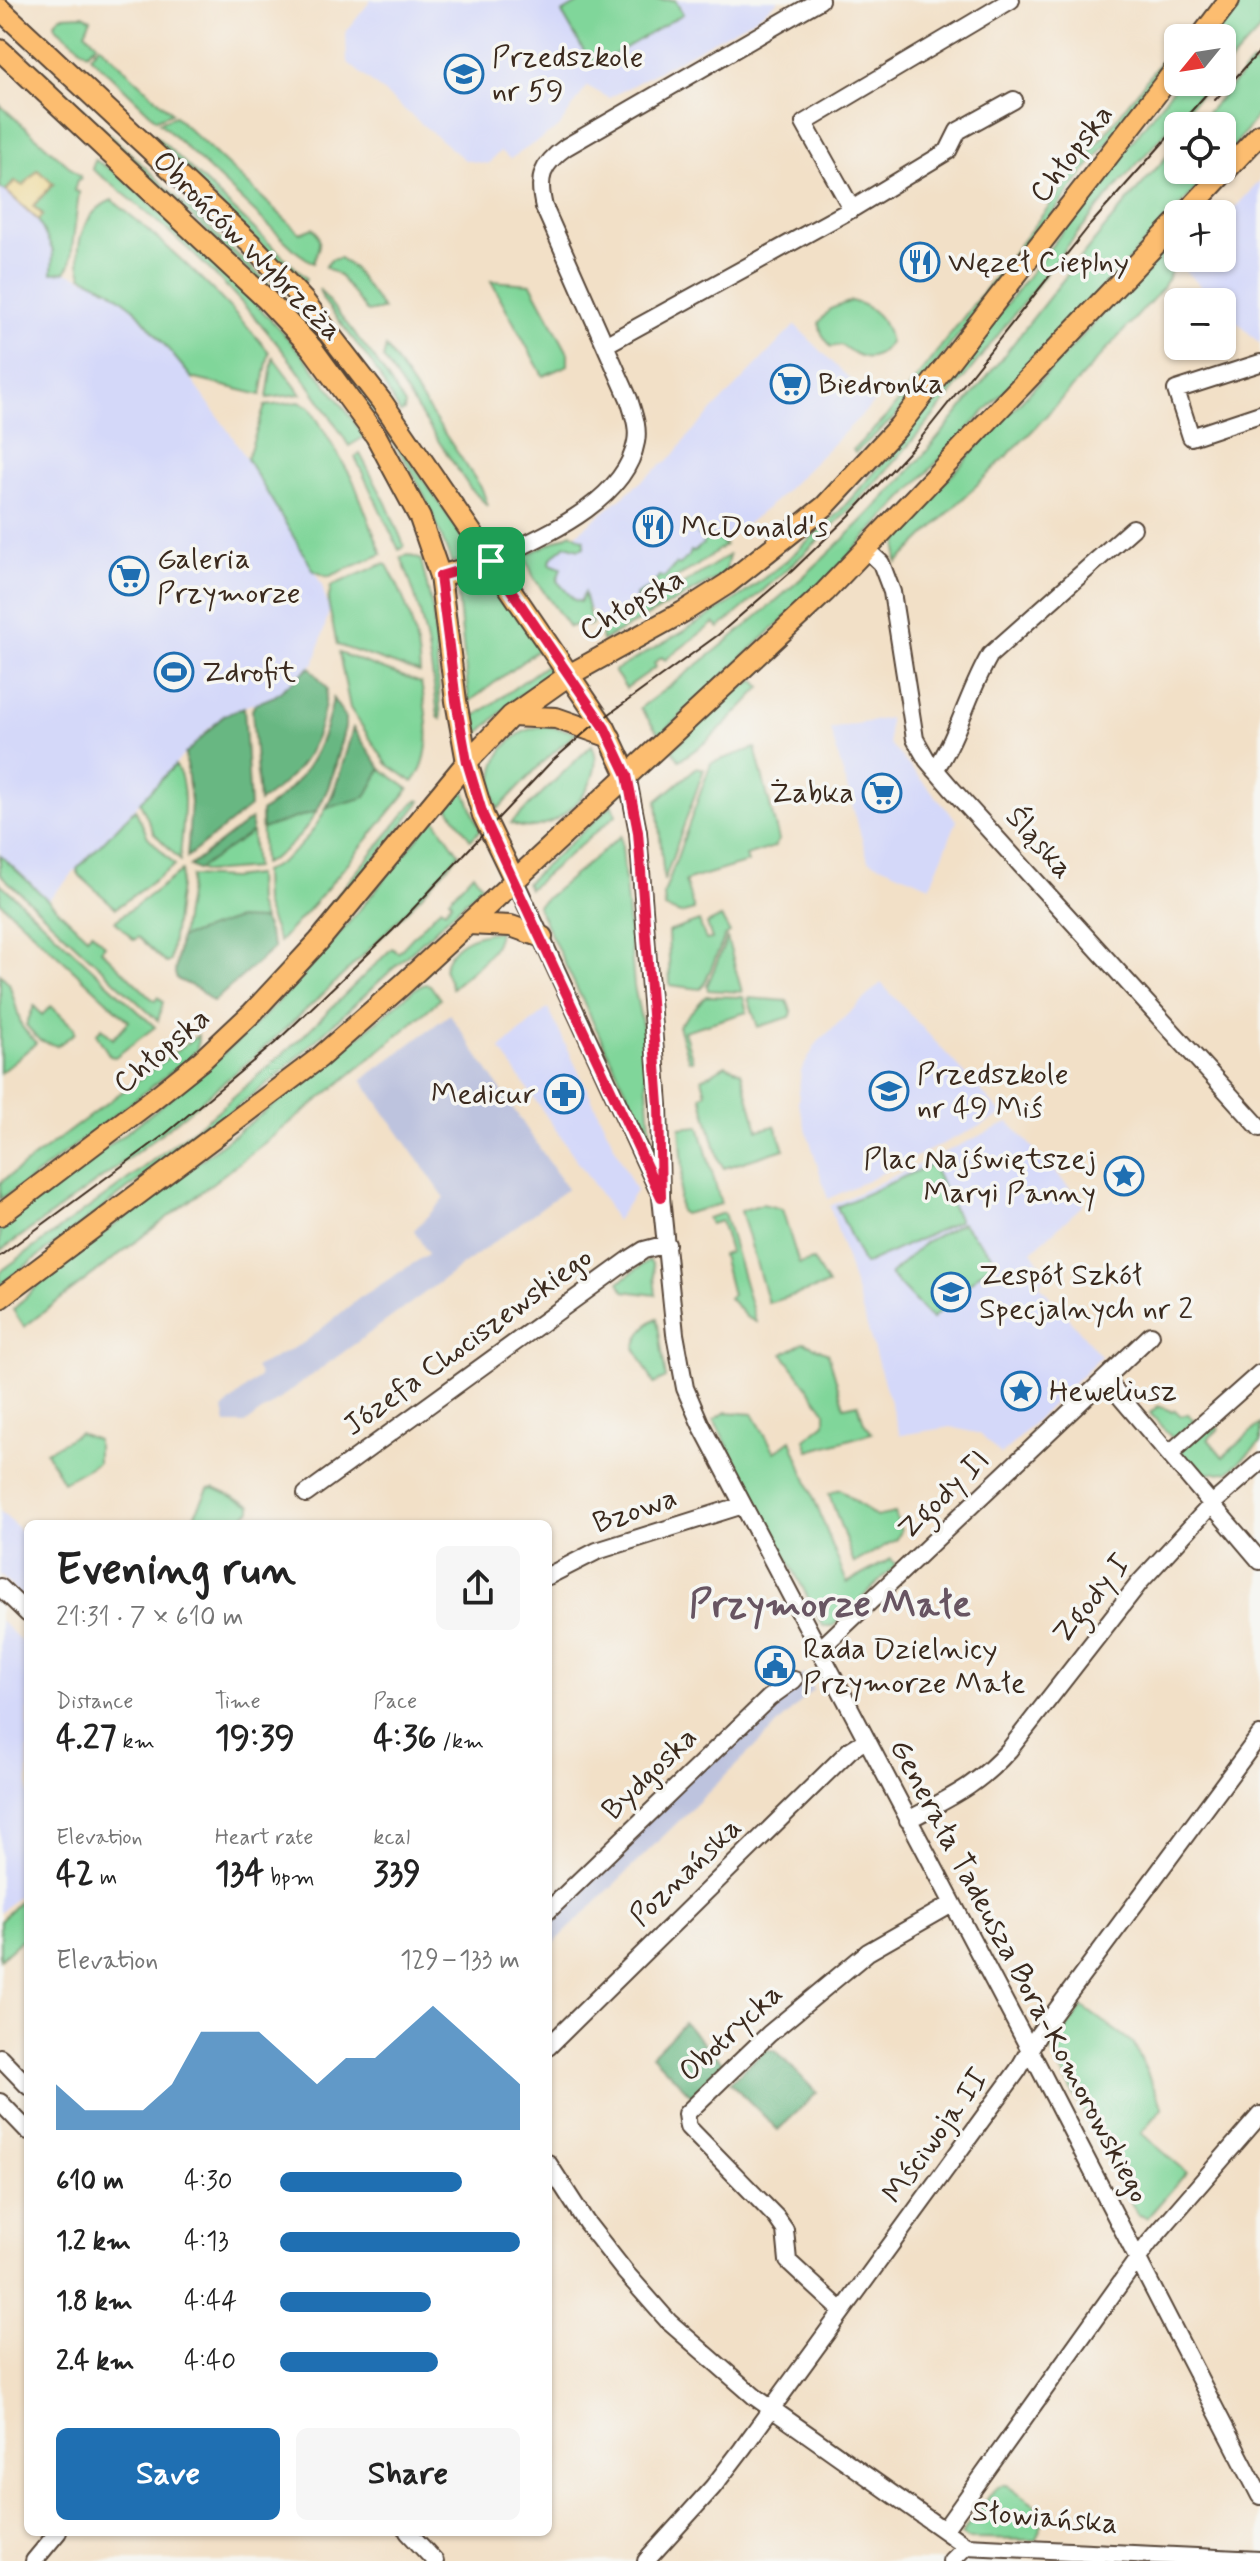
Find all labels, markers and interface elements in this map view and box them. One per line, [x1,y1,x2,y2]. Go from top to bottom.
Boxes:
north arrow [1164,24,1236,96]
map controls [1164,24,1236,360]
place label: Przedszkole nr 59 [492,38,644,111]
school or university icon: Przedszkole nr 59 [443,53,485,95]
street label: Chłopska [1021,97,1123,211]
button: locate [1164,112,1236,184]
street label: Obrońców Wybrzeża [143,142,351,350]
button: + [1164,200,1236,272]
restaurant icon: Węzeł Cieplny [899,241,941,283]
place label: Węzeł Cieplny [948,243,1129,282]
button: − [1164,288,1236,360]
supermarket icon: Biedronka [769,363,811,405]
place label: Biedronka [818,365,944,404]
restaurant icon: McDonald's [632,506,674,548]
place label: McDonald's [681,508,828,547]
pin [457,527,525,595]
icon: arrive [469,539,513,583]
place label: Galeria Przymorze [157,540,301,613]
supermarket icon: Galeria Przymorze [108,555,150,597]
street label: Chłopska [572,559,692,651]
sports icon: Zdrofit [153,651,195,693]
place label: Zdrofit [202,653,296,692]
supermarket icon: Żabka [861,772,903,814]
place label: Żabka [770,774,854,813]
street label: Śląska [996,799,1082,887]
street label: Chłopska [105,999,219,1103]
place label: Przedszkole nr 49 Miś [917,1055,1069,1128]
school or university icon: Przedszkole nr 49 Miś [868,1070,910,1112]
pharmacy icon: Medicur [543,1073,585,1115]
place label: Medicur [431,1075,536,1114]
place label: Plac Najświętszej Maryi Panny [864,1140,1096,1213]
place icon: Plac Najświętszej Maryi Panny [1103,1155,1145,1197]
street label: Józefa Chociszewskiego [336,1238,600,1446]
place label: Zespół Szkół Specjalnych nr 2 [979,1256,1193,1329]
school or university icon: Zespół Szkół Specjalnych nr 2 [930,1271,972,1313]
place icon: Heweliusz [1000,1370,1042,1412]
place label: Heweliusz [1049,1372,1177,1411]
street label: Zgody II [890,1442,1000,1551]
street label: Bzowa [588,1479,682,1543]
text: Evening run [56,1542,296,1600]
button: share [436,1546,520,1630]
street label: Zgody I [1044,1546,1142,1654]
district label: Przymorze Małe [689,1581,971,1630]
text: 21:31 · 7 × 610 m [56,1601,243,1635]
place label: Rada Dzielnicy Przymorze Małe [803,1630,1026,1703]
public building icon: Rada Dzielnicy Przymorze Małe [754,1645,796,1687]
text: Distance [56,1688,133,1716]
text: Time [215,1688,261,1716]
text: Pace [373,1688,417,1716]
text: 4.27 [56,1716,117,1761]
text: 19:39 [215,1716,295,1761]
text: 4:36 [373,1716,436,1761]
street label: Bydgoska [594,1719,706,1829]
text: km [117,1728,155,1756]
text: /km [436,1728,484,1756]
street label: Generała Tadeusza Bora-Komorowskiego [880,1732,1158,2210]
street label: Poznańska [622,1809,750,1935]
text: Elevation [56,1824,143,1852]
text: Heart rate [215,1824,313,1852]
text: kcal [373,1824,410,1852]
text: 42 [56,1852,94,1897]
text: 134 [215,1852,264,1897]
text: 339 [373,1852,421,1897]
text: m [94,1864,117,1892]
text: bpm [264,1864,315,1892]
text: Elevation [56,1944,158,1978]
text: 129–133 m [400,1944,520,1978]
street label: Obotrycka [671,1975,791,2091]
street label: Mściwoja II [874,2061,998,2211]
text: 610 m [56,2165,124,2199]
text: 4:30 [184,2165,233,2199]
text: 1.2 km [56,2225,131,2259]
text: 4:13 [184,2225,229,2259]
text: 1.8 km [56,2285,133,2319]
text: 4:44 [184,2285,237,2319]
text: 2.4 km [56,2345,134,2379]
text: 4:40 [184,2345,236,2379]
button: Save [56,2428,280,2520]
button: Share [296,2428,520,2520]
street label: Słowiańska [971,2492,1119,2544]

